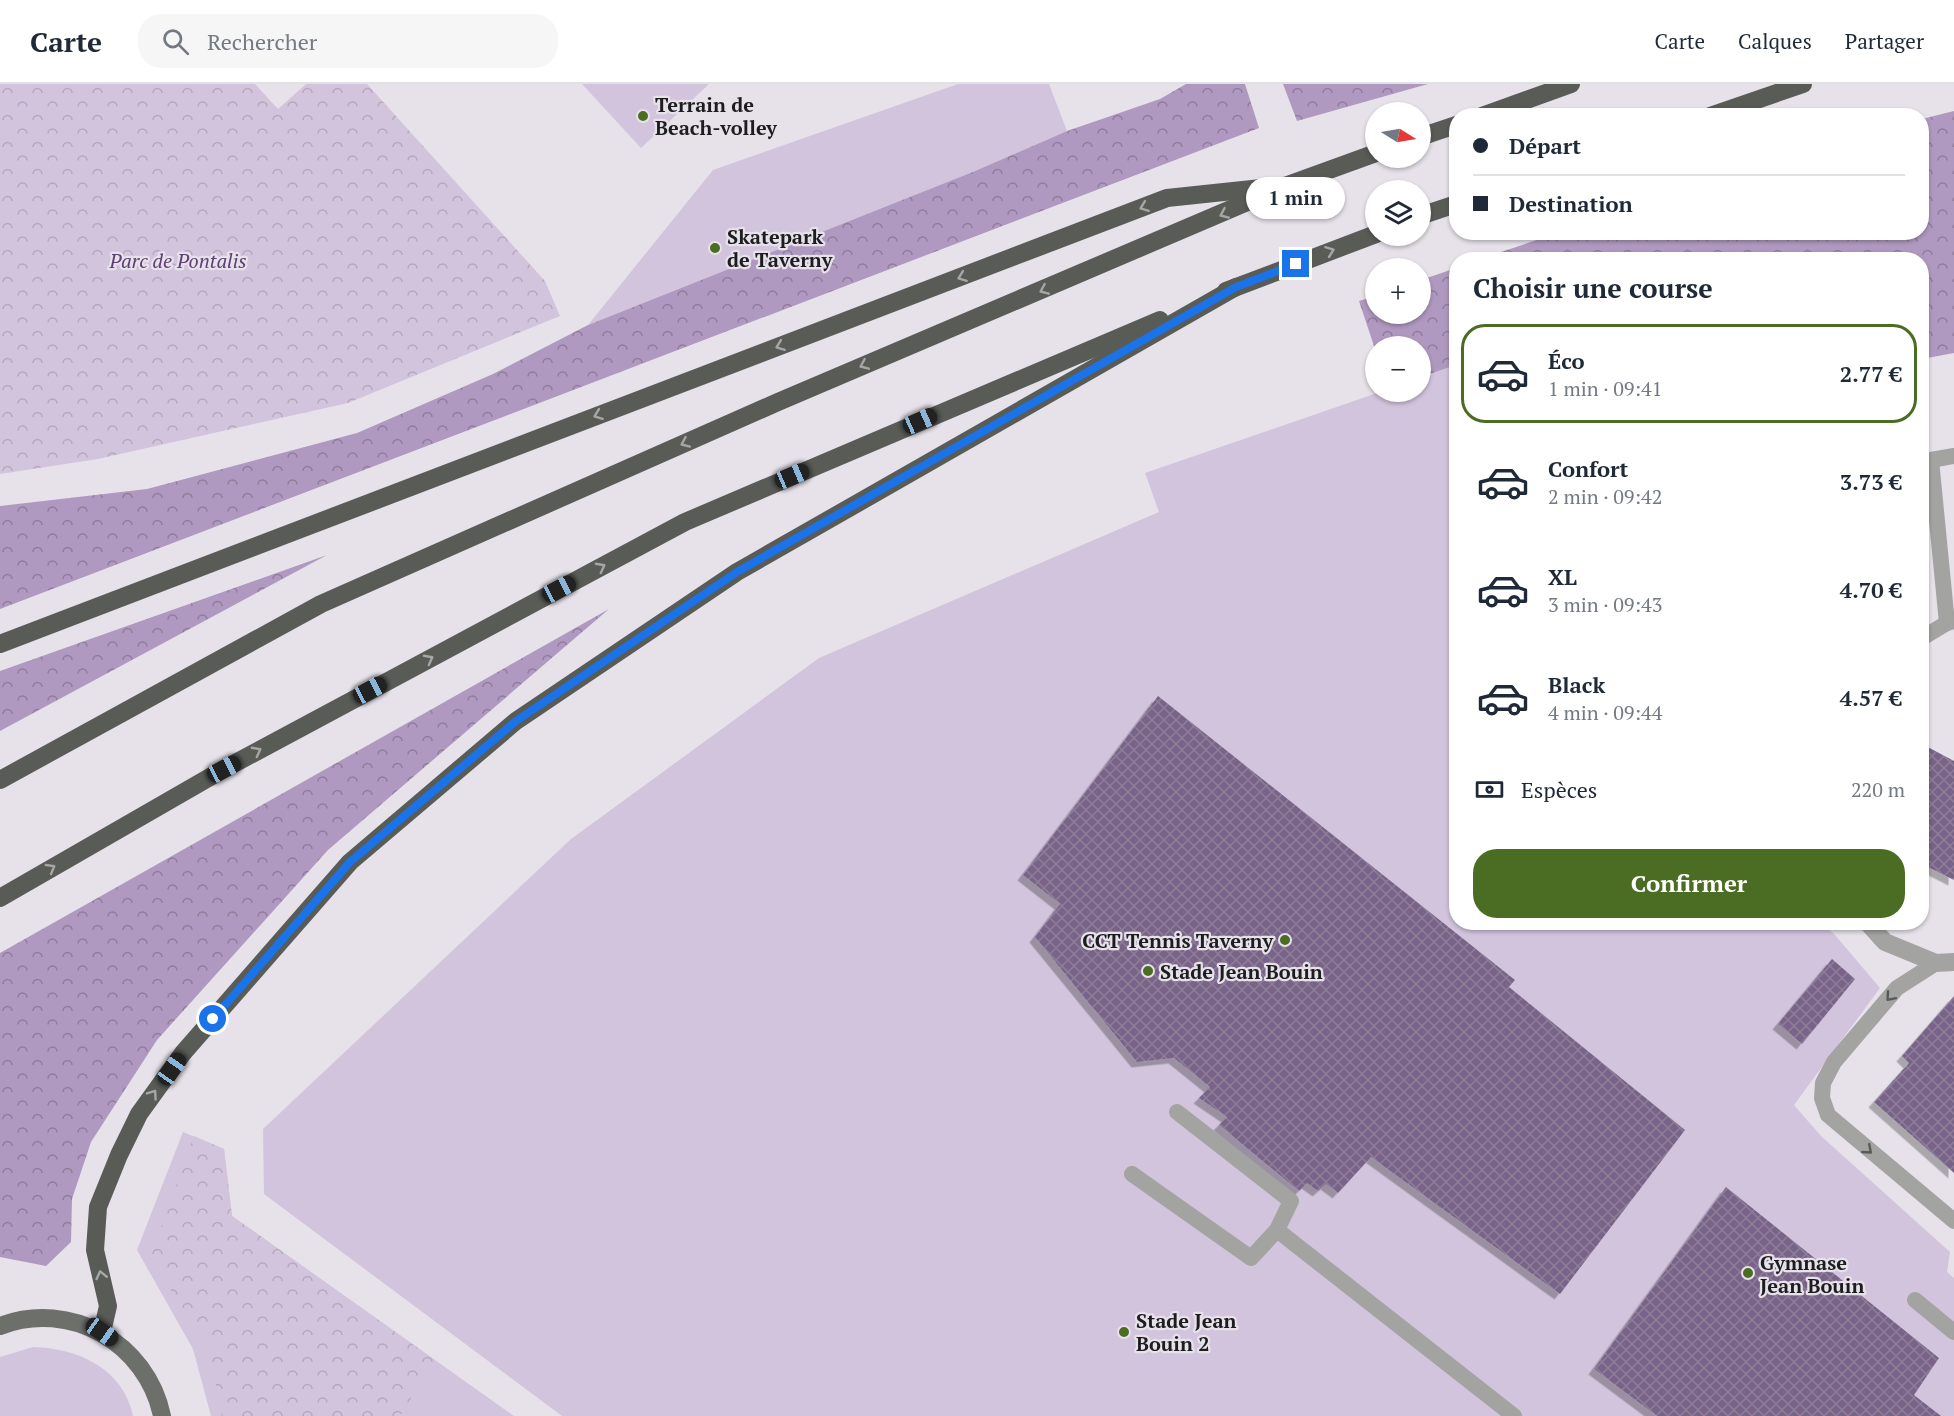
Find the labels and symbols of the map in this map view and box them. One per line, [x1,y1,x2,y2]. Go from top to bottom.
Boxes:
place label: Terrain de Beach-volley [655,91,777,141]
north arrow [1365,102,1431,168]
marker: Terrain de Beach-volley [636,109,650,123]
callout: 1 min [1246,177,1346,219]
one-way arrow [1139,199,1150,212]
one-way arrow [1219,206,1230,218]
place label: Skatepark de Taverny [727,223,833,273]
marker: Skatepark de Taverny [708,241,722,255]
one-way arrow [1324,246,1335,258]
park label: Parc de Pontalis [108,247,247,274]
route end [1282,250,1309,277]
one-way arrow [958,270,969,282]
one-way arrow [1039,282,1050,294]
one-way arrow [775,339,786,351]
one-way arrow [860,358,871,370]
car [900,405,940,437]
one-way arrow [593,408,604,421]
one-way arrow [681,435,692,447]
car [772,461,812,491]
one-way arrow [594,563,605,574]
car [539,573,579,605]
one-way arrow [422,655,433,666]
car [350,674,390,706]
one-way arrow [250,747,261,758]
car [204,753,244,785]
one-way arrow [45,864,55,876]
place label: CCT Tennis Taverny [1082,927,1273,954]
marker: CCT Tennis Taverny [1278,933,1292,947]
place label: Stade Jean Bouin [1160,958,1323,985]
marker: Stade Jean Bouin [1141,964,1155,978]
one-way arrow [1886,990,1897,1001]
route start [199,1005,226,1032]
car [154,1049,190,1089]
one-way arrow [146,1090,157,1101]
one-way arrow [1861,1142,1872,1153]
place label: Gymnase Jean Bouin [1760,1249,1864,1299]
marker: Gymnase Jean Bouin [1741,1266,1755,1280]
one-way arrow [95,1270,108,1280]
place label: Stade Jean Bouin 2 [1136,1307,1237,1357]
car [82,1314,122,1350]
marker: Stade Jean Bouin 2 [1117,1325,1131,1339]

